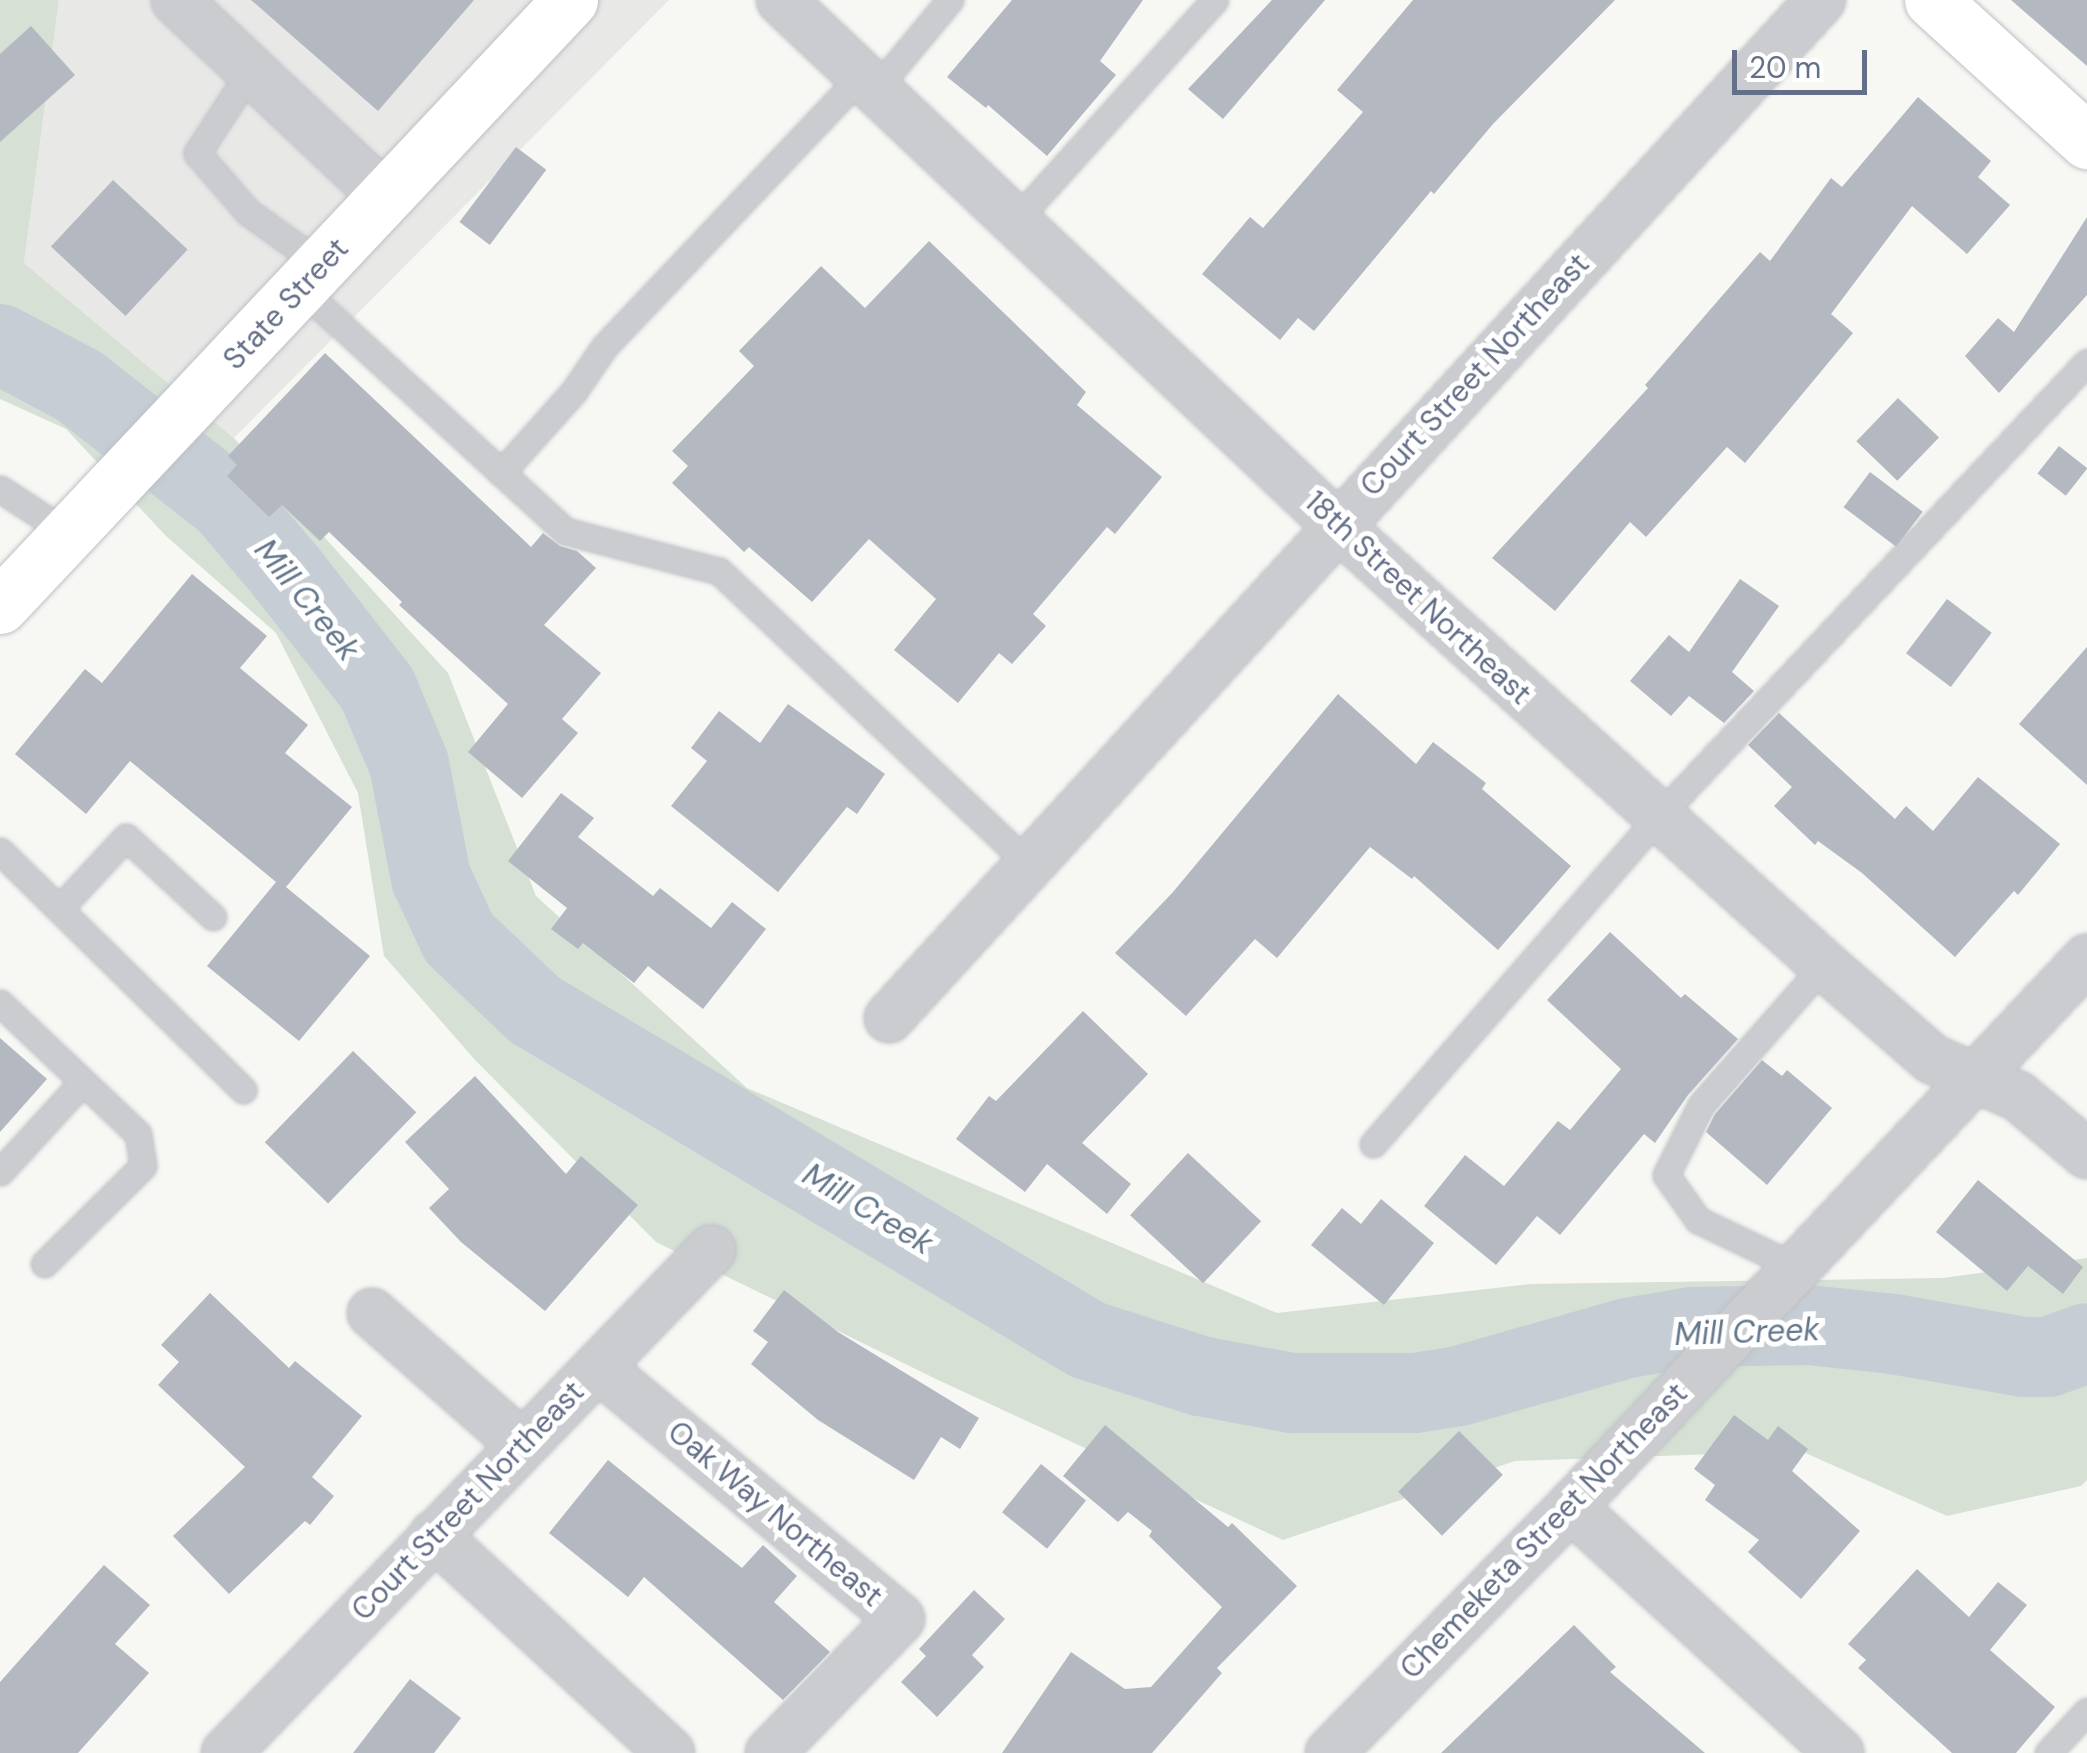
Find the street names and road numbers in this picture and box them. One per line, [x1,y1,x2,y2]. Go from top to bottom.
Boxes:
street label: State Street [216,231,356,377]
street label: Court Street Northeast [1353,246,1597,504]
street label: 18th Street Northeast [1298,484,1538,712]
street label: Court Street Northeast [344,1374,592,1628]
street label: Chemeketa Street Northeast [1393,1376,1695,1686]
street label: Oak Way Northeast [660,1414,890,1614]

